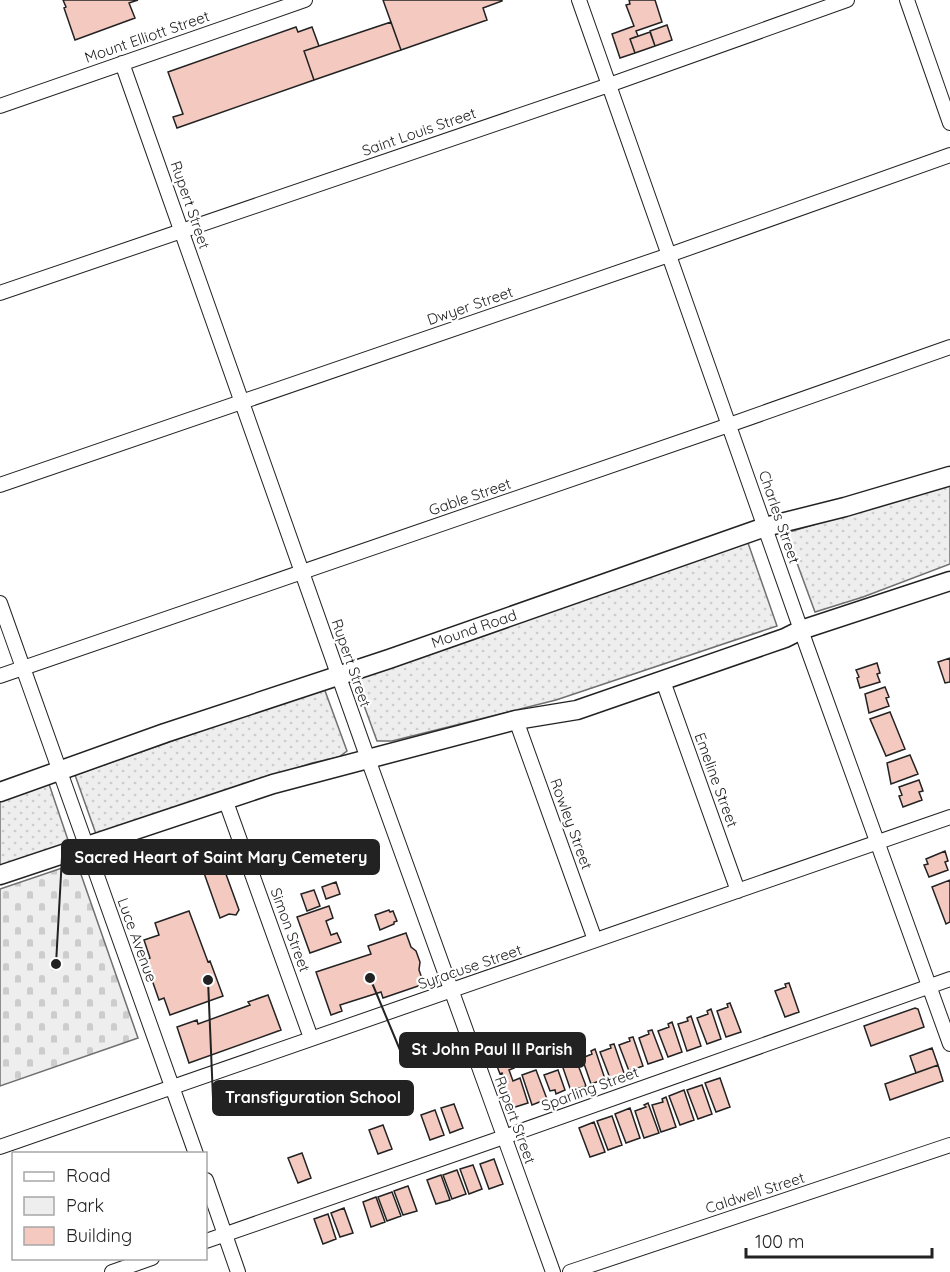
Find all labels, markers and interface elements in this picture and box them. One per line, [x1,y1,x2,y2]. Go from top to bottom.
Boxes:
street label: Mount Elliott Street [82,6,212,67]
street label: Saint Louis Street [359,103,478,160]
street label: Rupert Street [167,158,214,251]
street label: Dwyer Street [424,282,515,329]
street label: Charles Street [755,468,804,566]
street label: Gable Street [426,474,513,519]
street label: Mound Road [429,605,519,652]
street label: Rupert Street [328,616,375,709]
street label: Emeline Street [691,730,742,830]
street label: Rowley Street [546,776,597,872]
callout: Sacred Heart of Saint Mary Cemetery [62,840,379,874]
text: Sacred Heart of Saint Mary Cemetery [75,847,367,867]
street label: Simon Street [266,885,314,974]
street label: Luce Avenue [113,895,161,984]
street label: Syracuse Street [415,940,524,993]
callout: St John Paul II Parish [400,1033,585,1067]
text: St John Paul II Parish [411,1039,573,1059]
street label: Sparling Street [539,1062,641,1115]
street label: Rupert Street [491,1073,540,1166]
callout: Transfiguration School [213,1081,413,1115]
text: Transfiguration School [225,1087,401,1107]
legend [12,1152,207,1260]
text: Road [66,1164,111,1187]
street label: Caldwell Street [703,1168,807,1217]
text: Park [66,1194,104,1217]
scale bar [746,1221,932,1259]
text: Building [66,1224,132,1247]
text: 100 m [755,1230,804,1253]

